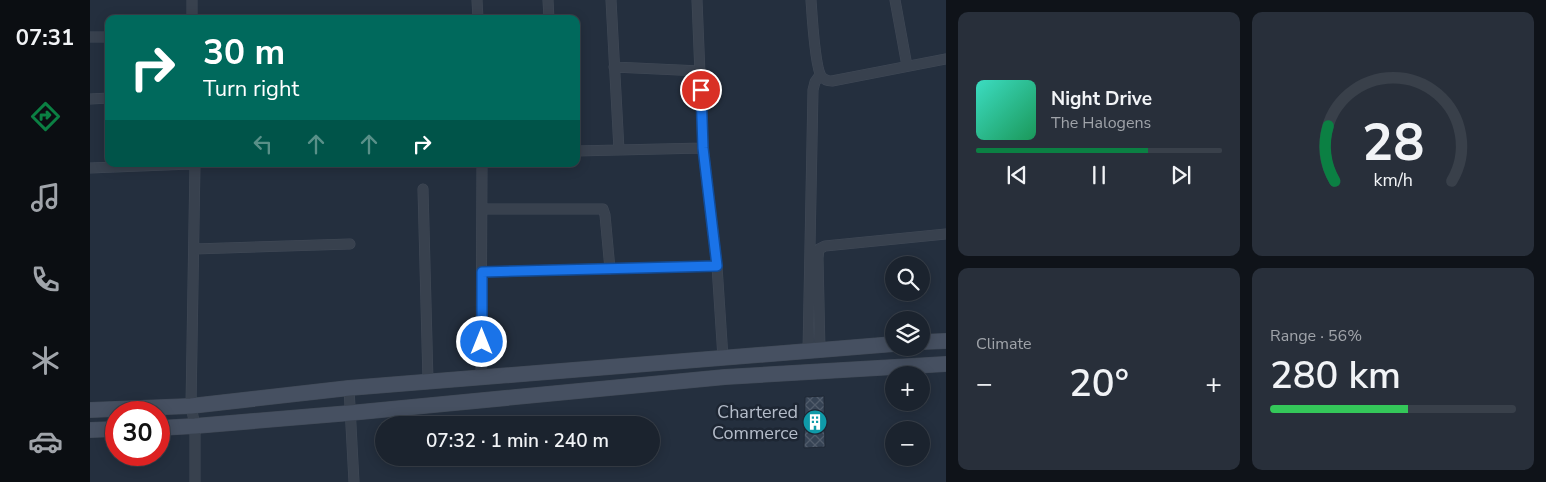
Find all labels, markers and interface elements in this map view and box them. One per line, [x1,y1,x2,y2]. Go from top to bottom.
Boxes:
text: 07:31 [16,23,74,53]
text: 30 m [203,29,285,76]
icon: right [120,35,185,100]
pin [680,69,722,111]
text: Turn right [203,74,299,104]
icon: arrive [687,76,715,104]
text: Night Drive [1051,86,1152,112]
icon: directions [28,99,63,134]
text: 28 [1362,107,1424,178]
text: The Halogens [1051,112,1151,134]
icon: left [249,130,277,158]
icon: ahead [302,130,330,158]
icon: ahead [355,130,383,158]
icon: right [408,130,436,158]
icon: previous [1003,161,1031,189]
icon: pause [1085,161,1113,189]
icon: next [1167,161,1195,189]
text: km/h [1373,168,1413,192]
icon: music [28,180,63,215]
map controls [885,256,930,466]
button: search [885,256,930,301]
icon: phone [28,262,63,297]
button: layers [885,311,930,356]
position arrow [455,315,507,367]
text: Range · 56% [1270,325,1362,347]
text: Climate [976,333,1031,355]
icon: climate [28,343,63,378]
text: 280 km [1270,350,1401,401]
text: 20° [1069,358,1129,409]
text: − [976,365,993,403]
text: + [1205,365,1222,403]
button: + [885,366,930,411]
place label: Chartered Commerce [712,400,798,445]
speed limit sign: 30 [105,401,170,466]
building icon: Chartered Commerce [802,409,828,435]
button: − [885,421,930,466]
icon: car [28,424,63,459]
text: 07:32 · 1 min · 240 m [426,428,609,454]

